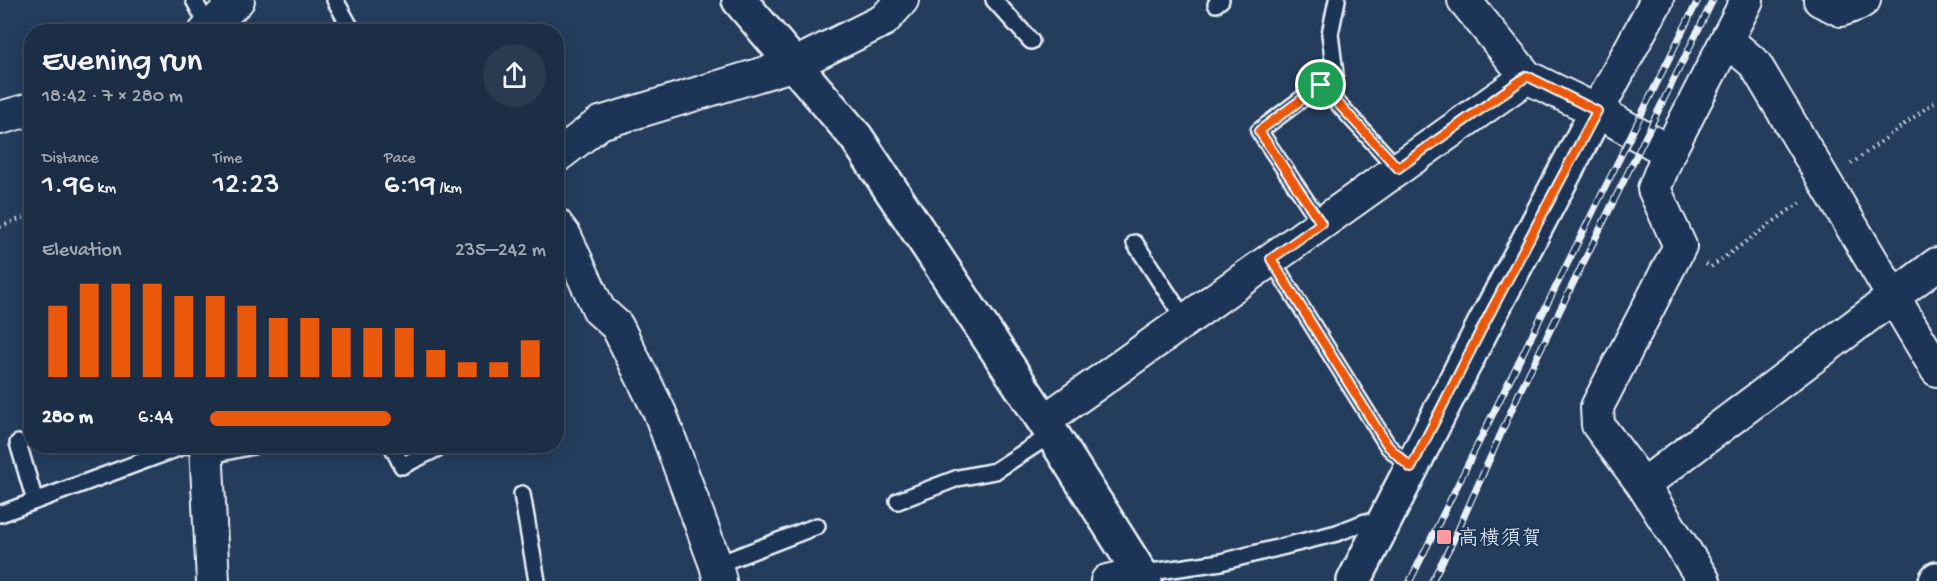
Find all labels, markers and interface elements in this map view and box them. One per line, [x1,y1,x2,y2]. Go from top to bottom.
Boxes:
text: Evening run [42,44,202,82]
button: share [483,44,546,107]
pin [1295,59,1346,110]
icon: arrive [1304,68,1337,101]
text: 18:42 · 7 × 280 m [42,86,183,109]
text: Distance [42,150,99,169]
text: Time [213,150,242,169]
text: Pace [384,150,415,169]
text: 1.96 [42,169,94,204]
text: 12:23 [213,169,280,204]
text: 6:19 [384,169,436,204]
text: km [94,180,116,199]
text: /km [436,180,462,199]
text: Elevation [42,240,122,263]
text: 235–242 m [455,240,546,263]
text: 280 m [42,407,93,430]
text: 6:44 [138,407,173,430]
place label: 高横須賀 [1458,526,1542,553]
marker: 高横須賀 [1435,528,1453,546]

